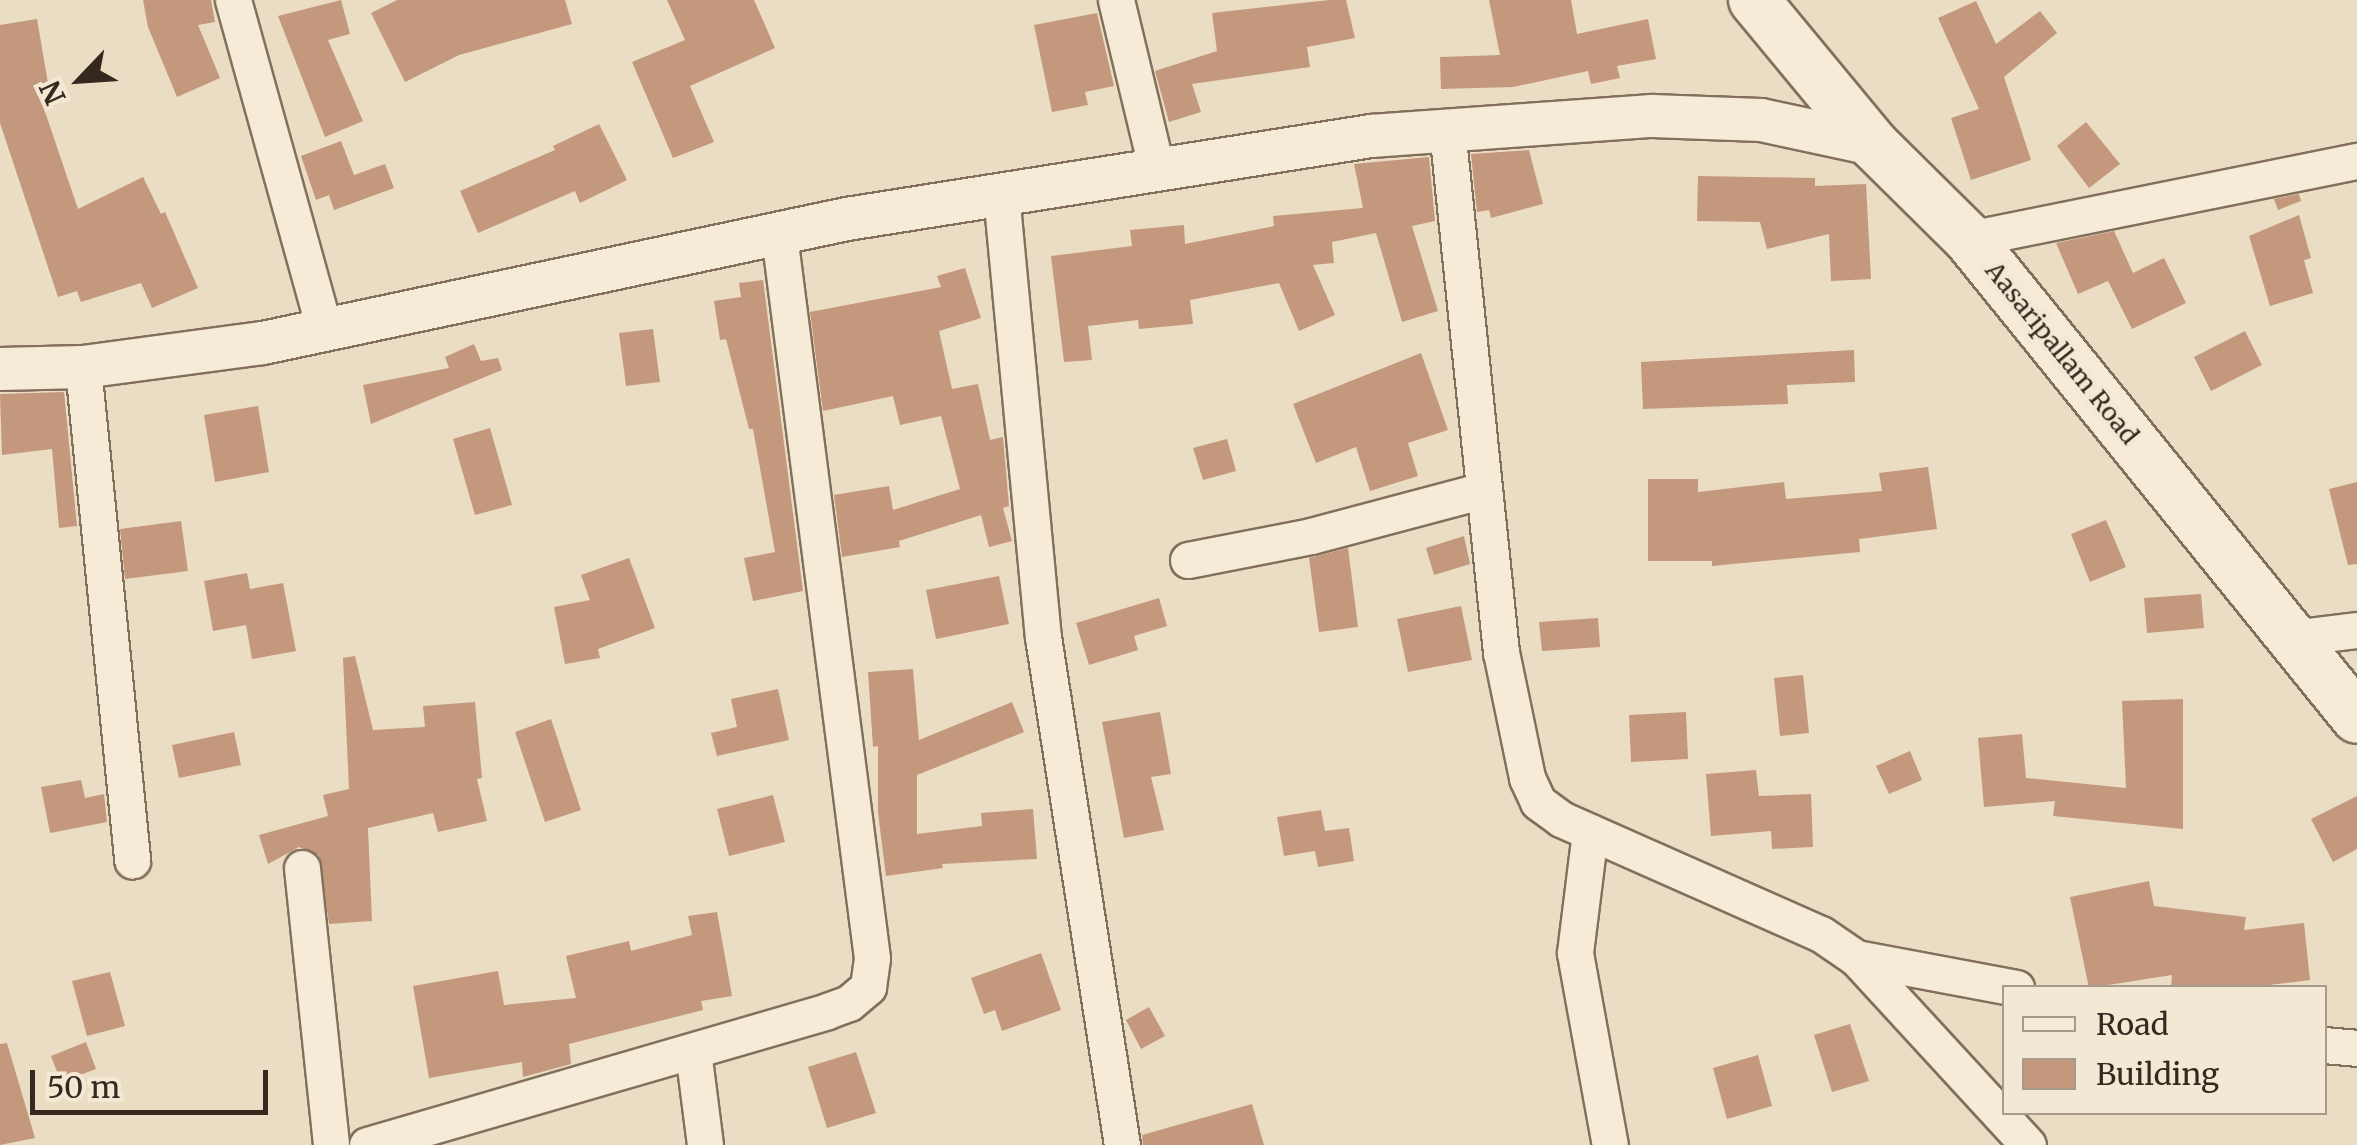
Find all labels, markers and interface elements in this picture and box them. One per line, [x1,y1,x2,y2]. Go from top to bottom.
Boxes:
north arrow [30,30,130,130]
text: N [32,75,74,110]
street label: Aasaripallam Road [1979,256,2145,450]
legend [2002,985,2327,1115]
text: Road [2096,1005,2169,1043]
scale bar [35,1050,272,1112]
text: Building [2096,1055,2219,1093]
text: 50 m [47,1068,120,1106]

